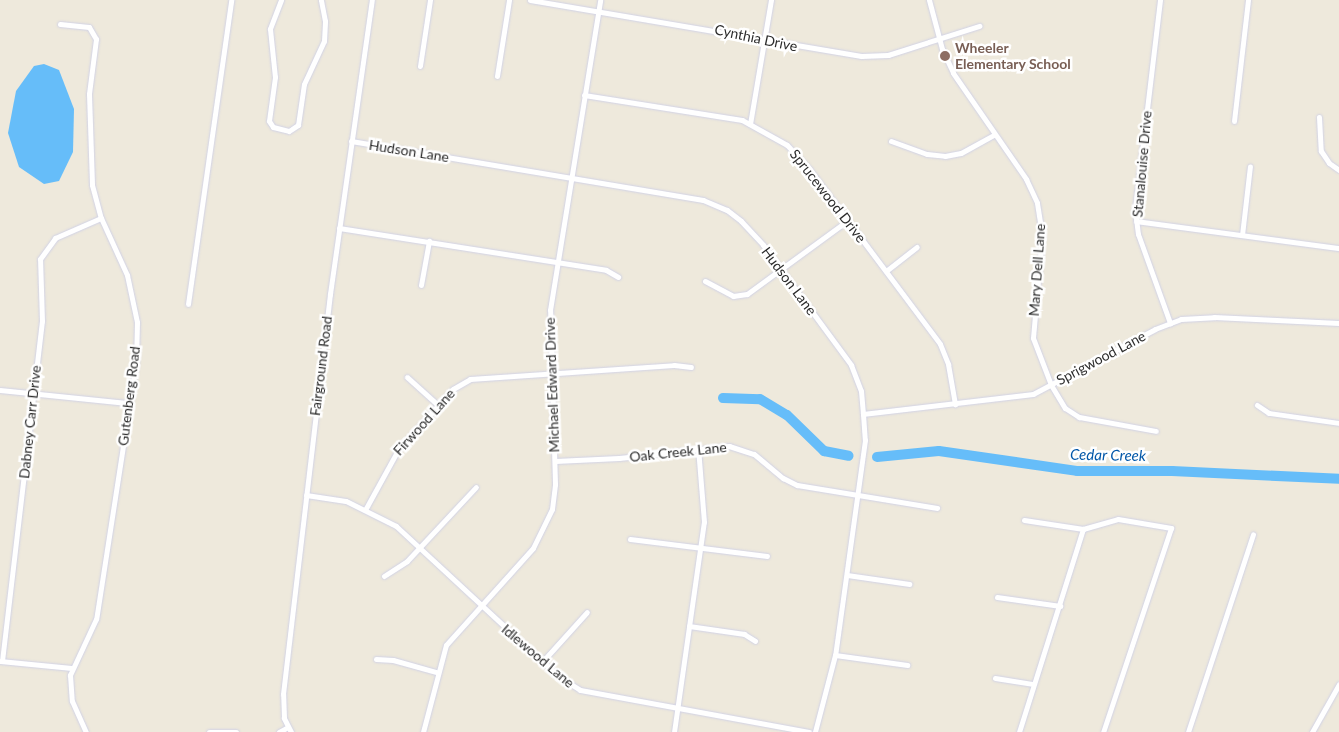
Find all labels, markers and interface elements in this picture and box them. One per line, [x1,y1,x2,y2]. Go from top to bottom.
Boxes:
street label: Cynthia Drive [713,21,799,55]
place label: Wheeler Elementary School [955,40,1071,72]
marker: Wheeler Elementary School [939,50,951,62]
street label: Stanalouise Drive [1129,110,1155,218]
street label: Hudson Lane [368,136,450,166]
street label: Sprucewood Drive [786,146,870,246]
street label: Mary Dell Lane [1025,223,1049,317]
street label: Hudson Lane [758,244,820,318]
street label: Fairground Road [307,315,335,417]
street label: Michael Edward Drive [541,317,563,453]
street label: Sprigwood Lane [1054,327,1148,389]
street label: Gutenberg Road [115,345,143,447]
street label: Dabney Carr Drive [16,364,44,480]
street label: Firwood Lane [390,385,458,459]
street label: Oak Creek Lane [629,439,727,465]
water label: Cedar Creek [1070,445,1146,465]
street label: Idlewood Lane [498,621,578,691]

